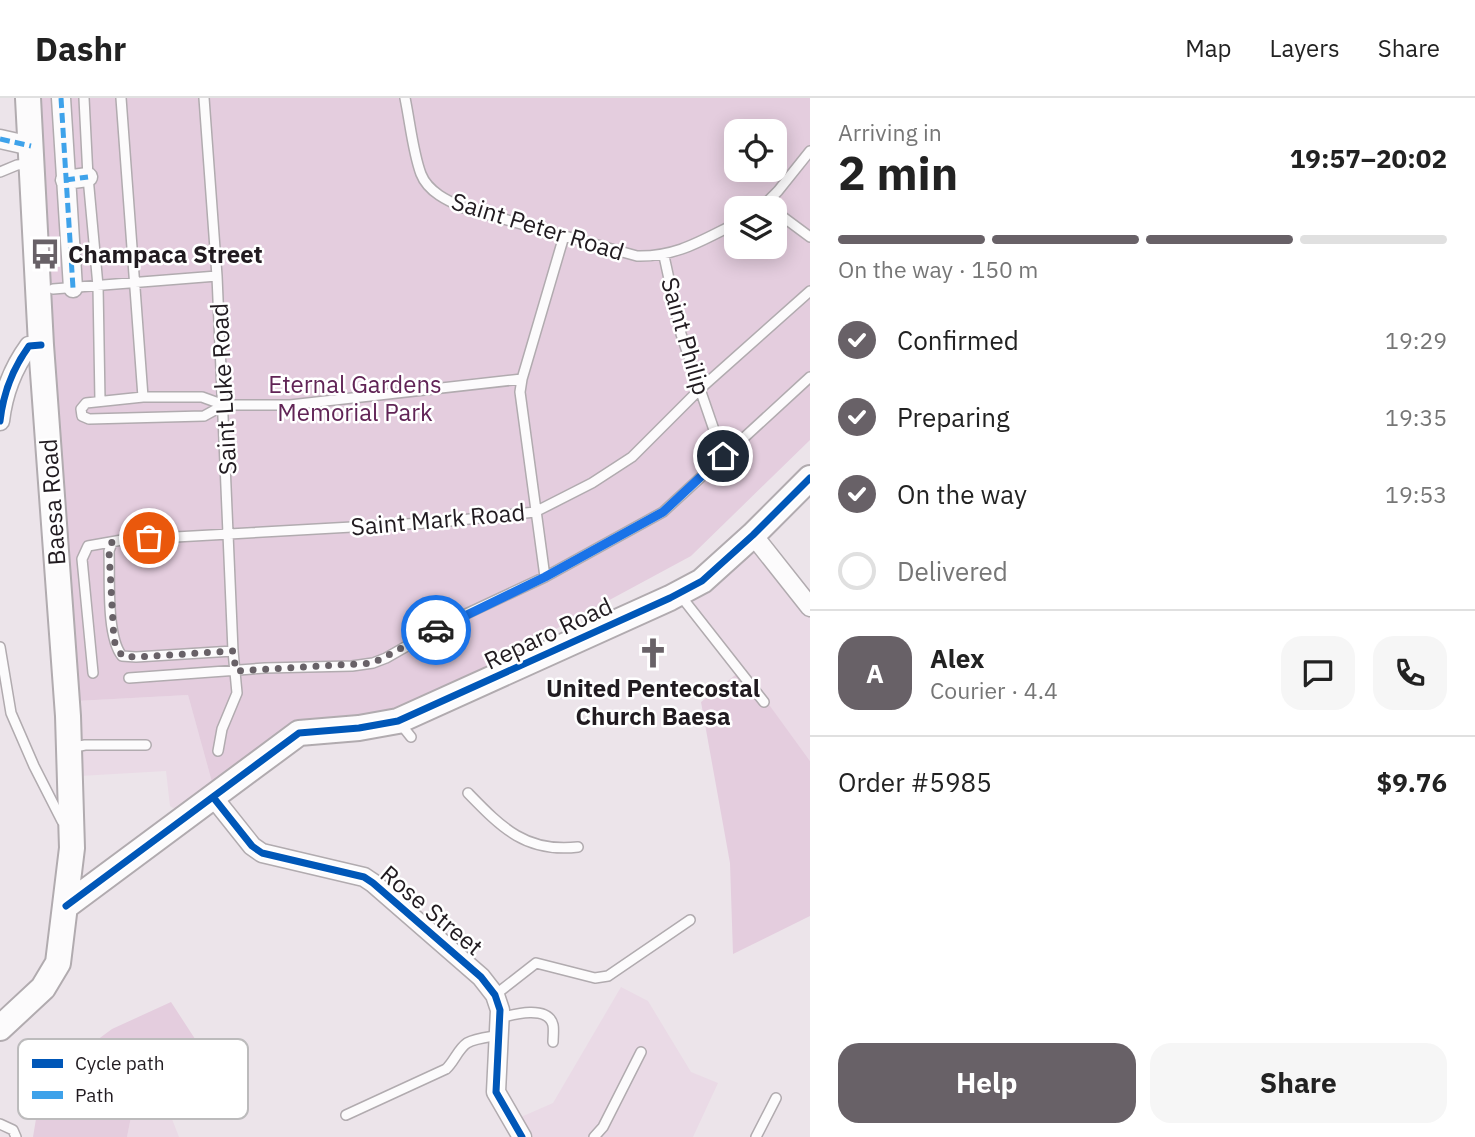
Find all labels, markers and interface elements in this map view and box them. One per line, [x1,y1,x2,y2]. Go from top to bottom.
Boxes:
text: Dashr [35,27,126,70]
text: Map [1185,32,1232,64]
text: Layers [1270,32,1340,64]
text: Share [1378,32,1440,64]
text: Arriving in [838,117,942,147]
map controls [724,119,787,259]
button: locate [724,119,787,182]
text: 19:57–20:02 [1290,141,1447,175]
text: 2 min [838,143,958,203]
street label: Saint Peter Road [448,185,628,267]
button: layers [724,196,787,259]
bus stop icon: Champaca Street [28,237,62,271]
place label: Champaca Street [68,238,263,270]
text: On the way · 150 m [838,254,1038,284]
street label: Saint Philip [654,273,718,399]
street label: Saint Luke Road [203,302,243,476]
icon: check [838,321,876,359]
text: Confirmed [897,323,1019,357]
text: 19:29 [1385,325,1447,355]
park label: Eternal Gardens Memorial Park [268,368,442,428]
icon: check [838,398,876,436]
text: Preparing [897,400,1010,434]
text: 19:35 [1385,402,1447,432]
pin [693,426,753,486]
icon: home [704,437,742,475]
street label: Baesa Road [32,438,72,566]
icon: check [838,475,876,513]
text: On the way [897,477,1027,511]
text: 19:53 [1385,479,1447,509]
street label: Saint Mark Road [349,495,527,543]
pin [119,508,179,568]
icon: bag [130,519,168,557]
text: Delivered [897,554,1008,588]
street label: Reparo Road [479,589,617,677]
courier [401,595,471,665]
icon: car [417,611,455,649]
church icon: United Pentecostal Church Baesa [636,636,670,670]
button: chat [1281,636,1355,710]
button: phone [1373,636,1447,710]
text: Alex [930,641,984,675]
text: A [866,656,884,690]
place label: United Pentecostal Church Baesa [546,672,760,732]
text: Courier · 4.4 [930,675,1058,705]
text: Order #5985 [838,765,992,799]
text: $9.76 [1377,765,1447,799]
street label: Rose Street [374,858,490,962]
legend [18,1039,248,1119]
button: Help [838,1043,1136,1123]
button: Share [1150,1043,1447,1123]
text: Cycle path [75,1051,164,1075]
text: Path [75,1083,114,1107]

